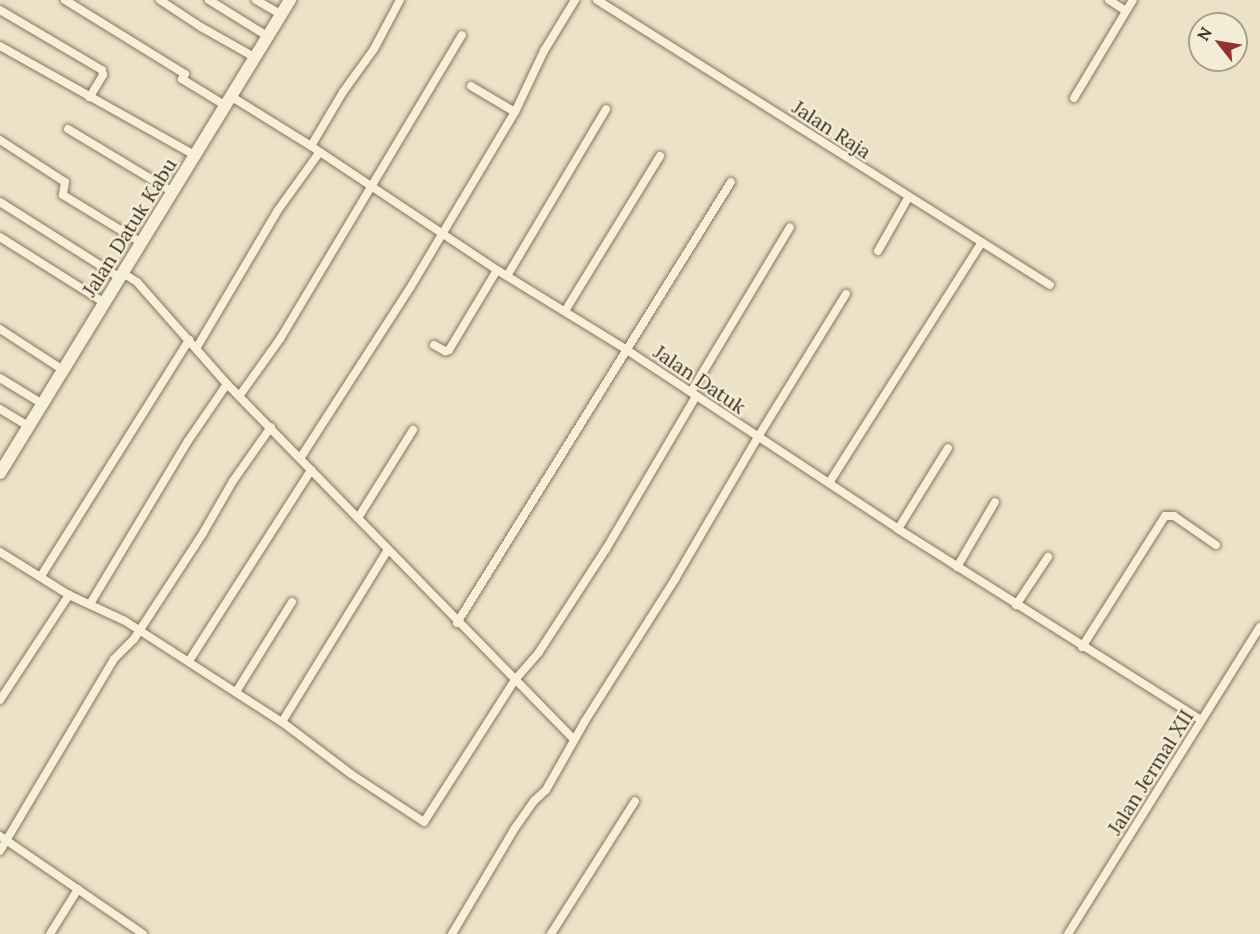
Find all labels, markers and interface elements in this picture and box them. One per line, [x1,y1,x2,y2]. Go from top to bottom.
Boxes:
north arrow [1188,12,1248,72]
text: N [1193,23,1216,44]
street label: Jalan Raja [788,95,876,163]
street label: Jalan Datuk Kabu [77,153,181,301]
street label: Jalan Datuk [649,339,751,419]
street label: Jalan Jermal XII [1102,705,1198,839]

